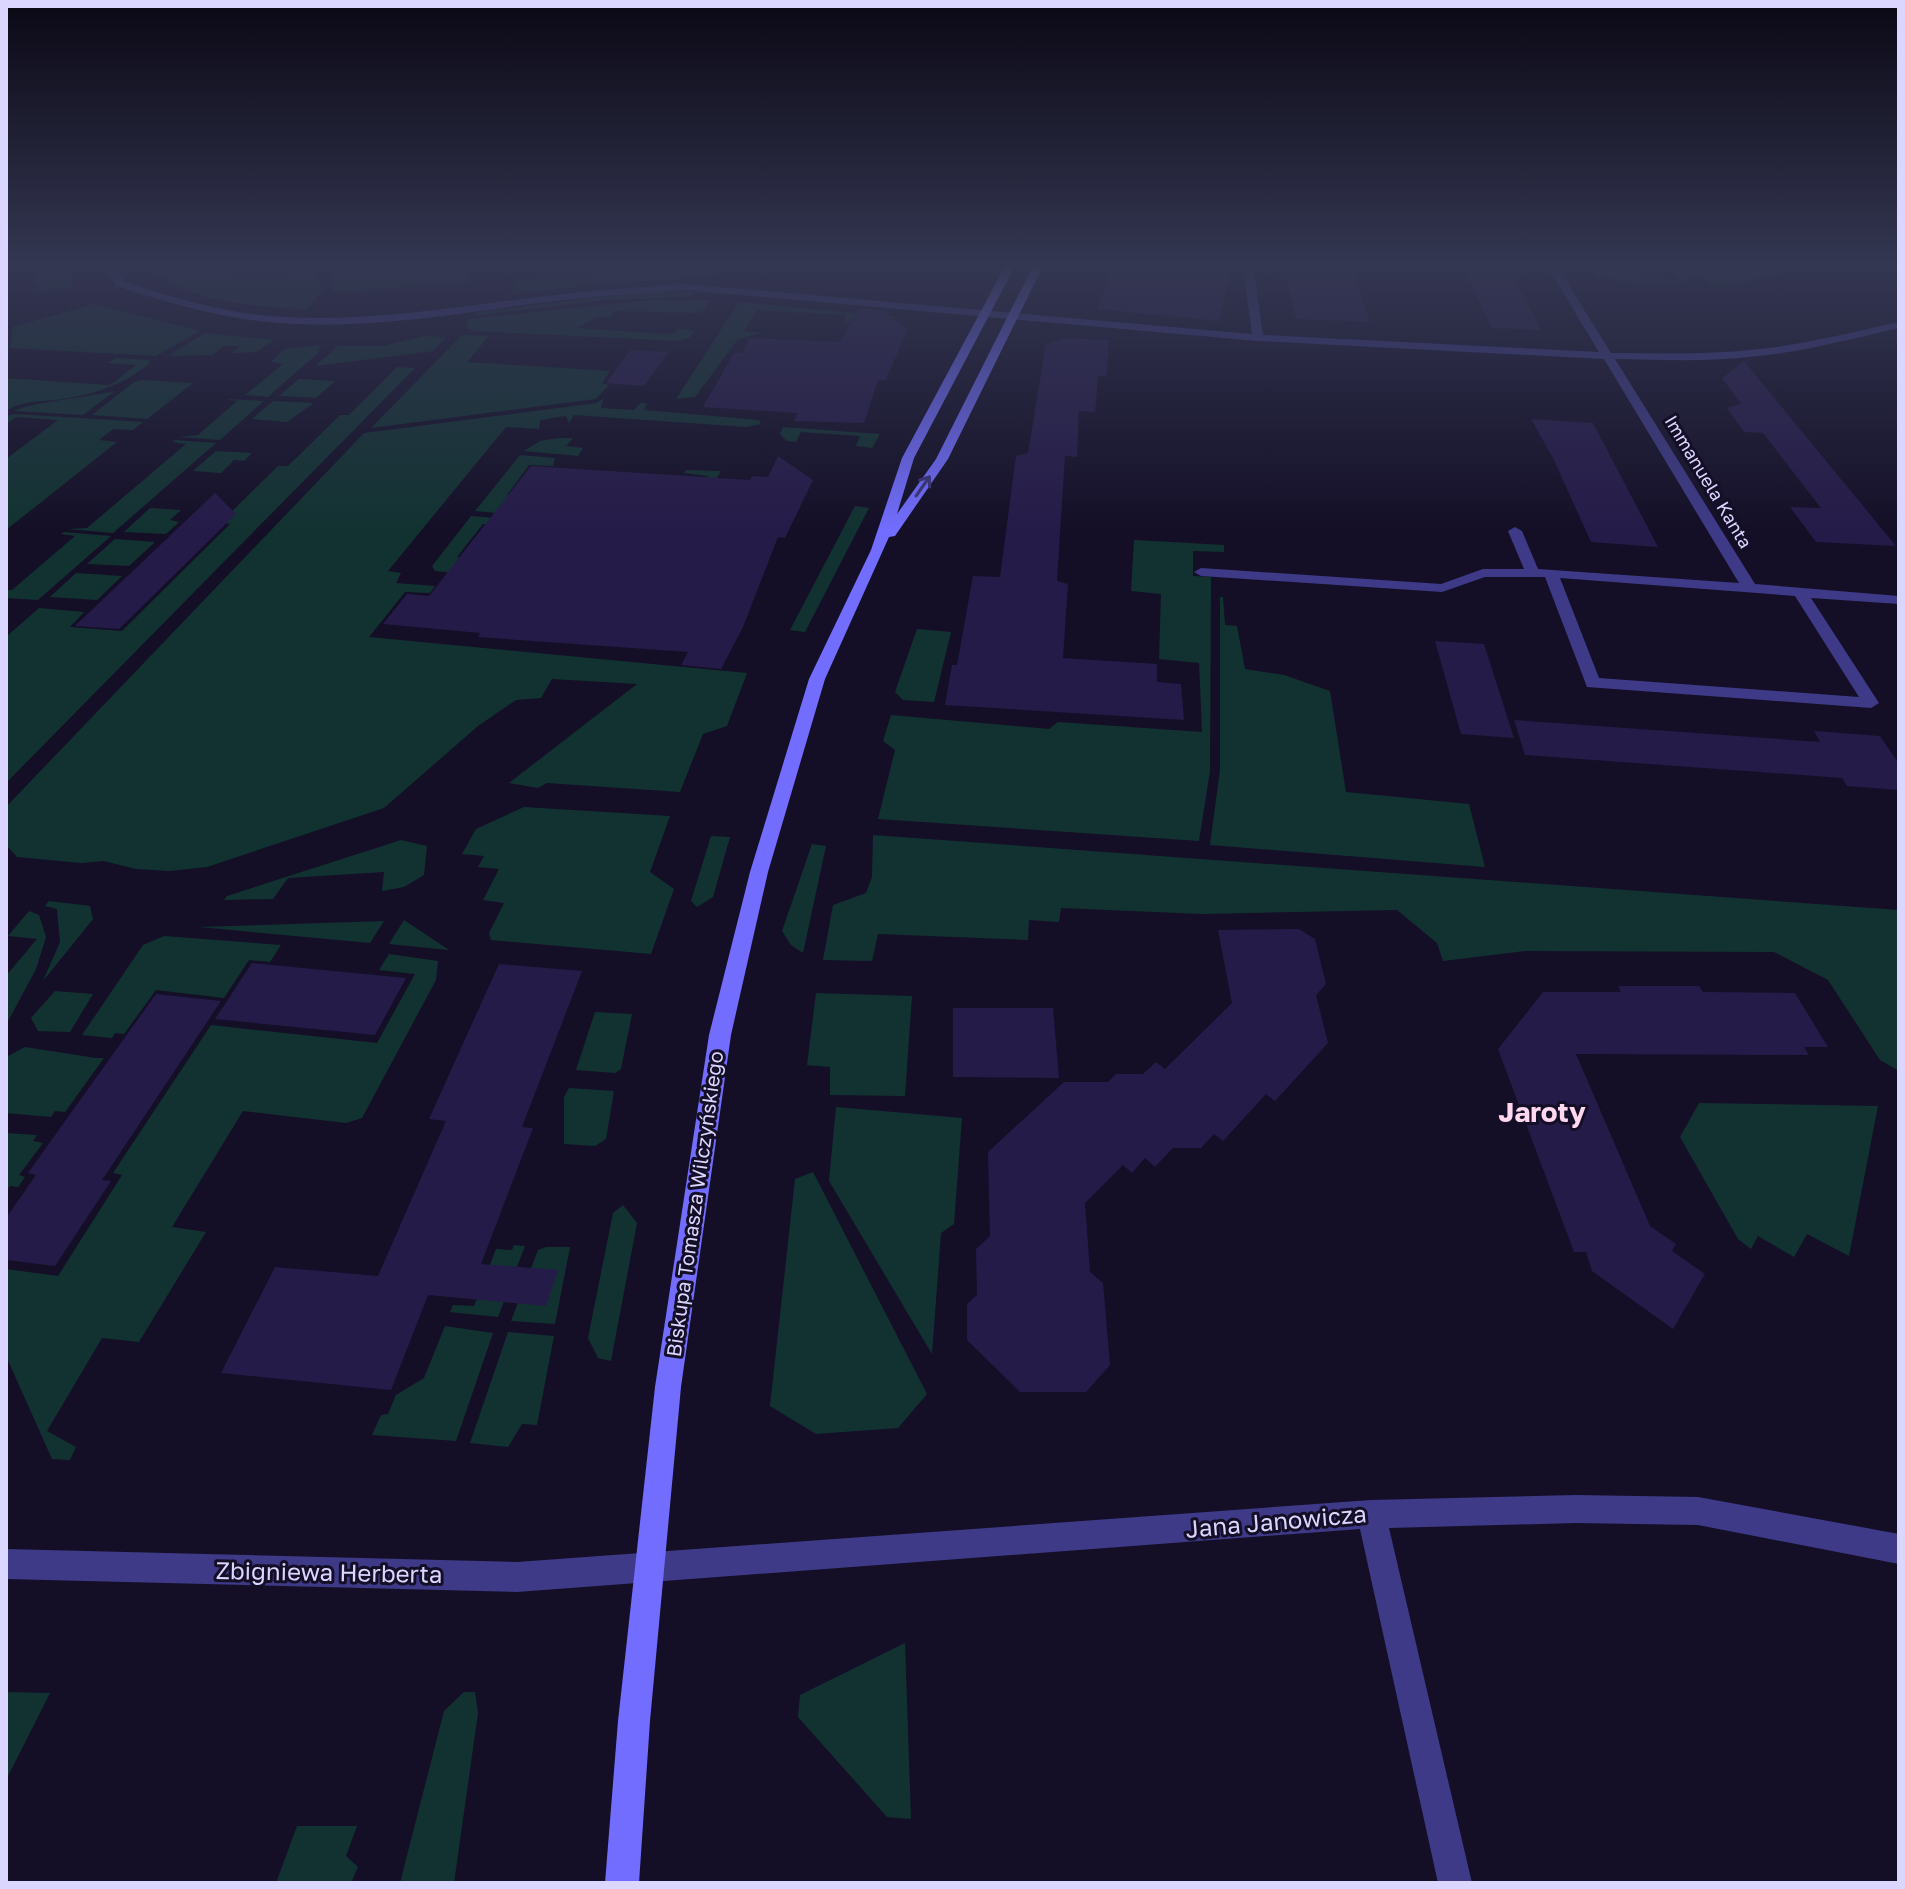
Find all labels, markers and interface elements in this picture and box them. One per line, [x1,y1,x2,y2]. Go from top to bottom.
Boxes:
street label: Immanuela Kanta [1660,411,1757,552]
one-way arrow [915,475,931,497]
street label: Biskupa Tomasza Wilczyńskiego [661,1049,727,1358]
district label: Jaroty [1498,1095,1586,1128]
street label: Jana Janowicza [1184,1498,1368,1543]
street label: Zbigniewa Herberta [215,1555,443,1588]

